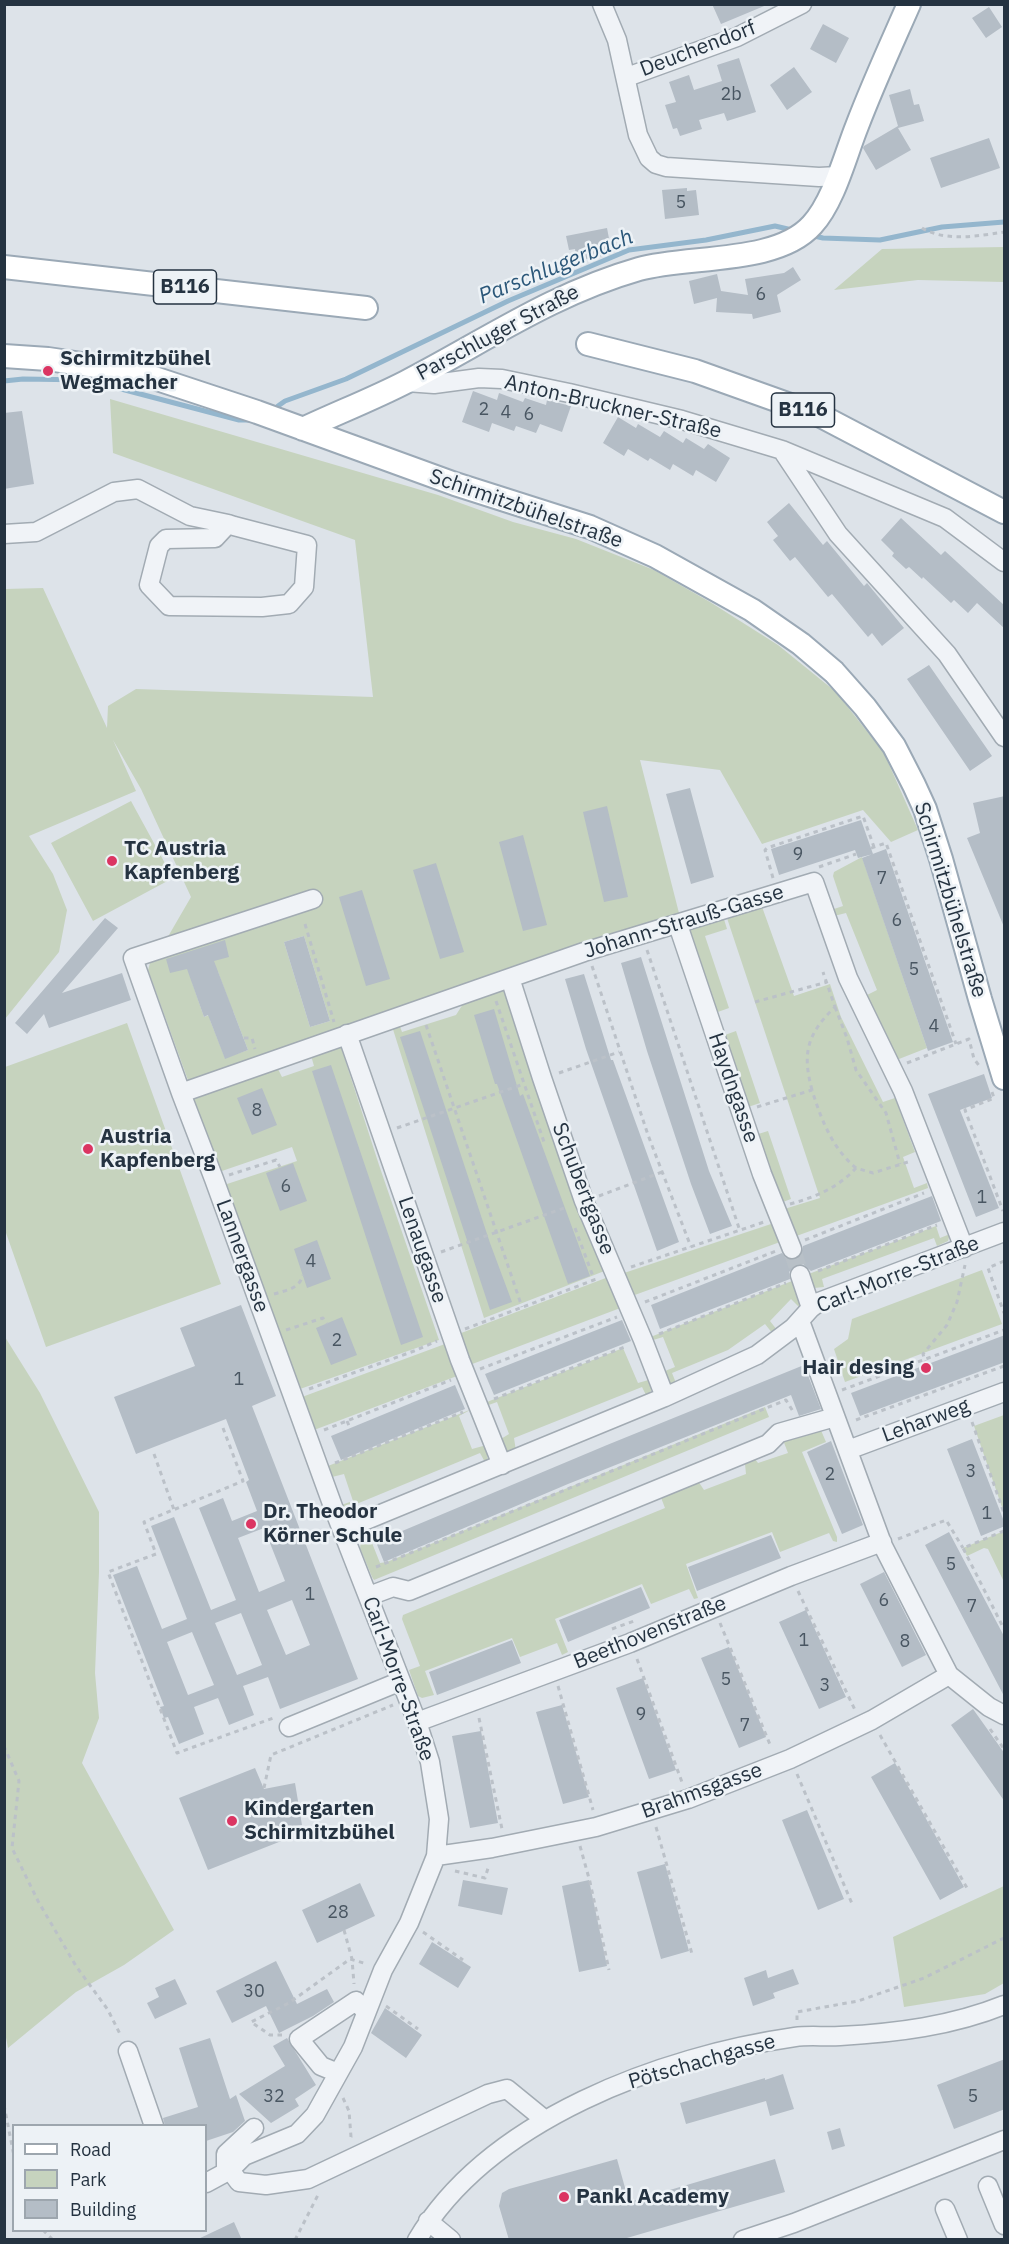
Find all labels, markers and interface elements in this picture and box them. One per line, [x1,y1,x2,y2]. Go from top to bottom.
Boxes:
street label: Deuchendorf [637,15,759,83]
house number: 2b [720,84,742,106]
house number: 5 [676,192,686,214]
water label: Parschlugerbach [475,224,637,310]
road number: B116 [154,270,216,304]
street label: Parschluger Straße [412,280,584,386]
house number: 6 [756,284,766,306]
place label: Schirmitzbühel Wegmacher [60,346,211,396]
marker: Schirmitzbühel Wegmacher [41,364,55,378]
street label: Anton-Bruckner-Straße [502,370,724,444]
road number: B116 [772,393,834,427]
house number: 2 [479,399,489,421]
house number: 4 [501,402,511,424]
house number: 6 [524,404,534,426]
street label: Schirmitzbühelstraße [426,464,626,554]
street label: Schirmitzbühelstraße [908,799,992,1001]
place label: TC Austria Kapfenberg [124,836,239,886]
house number: 9 [793,844,803,866]
marker: TC Austria Kapfenberg [105,854,119,868]
house number: 7 [877,868,887,890]
street label: Johann-Strauß-Gasse [581,880,787,964]
house number: 6 [892,910,902,932]
house number: 5 [909,959,919,981]
house number: 4 [929,1016,939,1038]
street label: Haydngasse [702,1030,764,1146]
house number: 8 [252,1100,262,1122]
street label: Schubertgasse [546,1119,620,1259]
place label: Austria Kapfenberg [100,1124,215,1174]
marker: Austria Kapfenberg [81,1142,95,1156]
house number: 6 [281,1176,291,1198]
house number: 1 [977,1187,987,1209]
street label: Lenaugasse [392,1193,452,1307]
street label: Lannergasse [210,1196,274,1316]
street label: Carl-Morre-Straße [813,1231,983,1319]
house number: 4 [306,1251,316,1273]
house number: 2 [332,1330,342,1352]
place label: Hair desing [802,1355,914,1381]
marker: Hair desing [919,1361,933,1375]
house number: 1 [234,1369,244,1391]
street label: Leharweg [879,1394,973,1448]
house number: 3 [966,1461,976,1483]
house number: 2 [825,1464,835,1486]
place label: Dr. Theodor Körner Schule [263,1499,402,1549]
house number: 1 [982,1503,992,1525]
marker: Dr. Theodor Körner Schule [244,1517,258,1531]
house number: 5 [946,1554,956,1576]
house number: 1 [305,1584,315,1606]
house number: 6 [879,1590,889,1612]
street label: Beethovenstraße [570,1591,730,1675]
street label: Carl-Morre-Straße [357,1593,439,1765]
house number: 7 [967,1596,977,1618]
house number: 1 [799,1630,809,1652]
house number: 8 [900,1631,910,1653]
house number: 5 [721,1669,731,1691]
house number: 3 [820,1675,830,1697]
house number: 9 [636,1704,646,1726]
house number: 7 [740,1715,750,1737]
street label: Brahmsgasse [638,1757,766,1825]
place label: Kindergarten Schirmitzbühel [244,1796,395,1846]
marker: Kindergarten Schirmitzbühel [225,1814,239,1828]
house number: 28 [327,1902,349,1924]
house number: 30 [243,1981,265,2003]
street label: Pötschachgasse [625,2029,779,2095]
house number: 32 [263,2086,285,2108]
house number: 5 [968,2086,978,2108]
legend [12,2124,207,2232]
text: Road [70,2138,111,2161]
text: Park [70,2168,106,2191]
place label: Pankl Academy [576,2184,729,2210]
marker: Pankl Academy [557,2190,571,2204]
text: Building [70,2198,136,2221]

